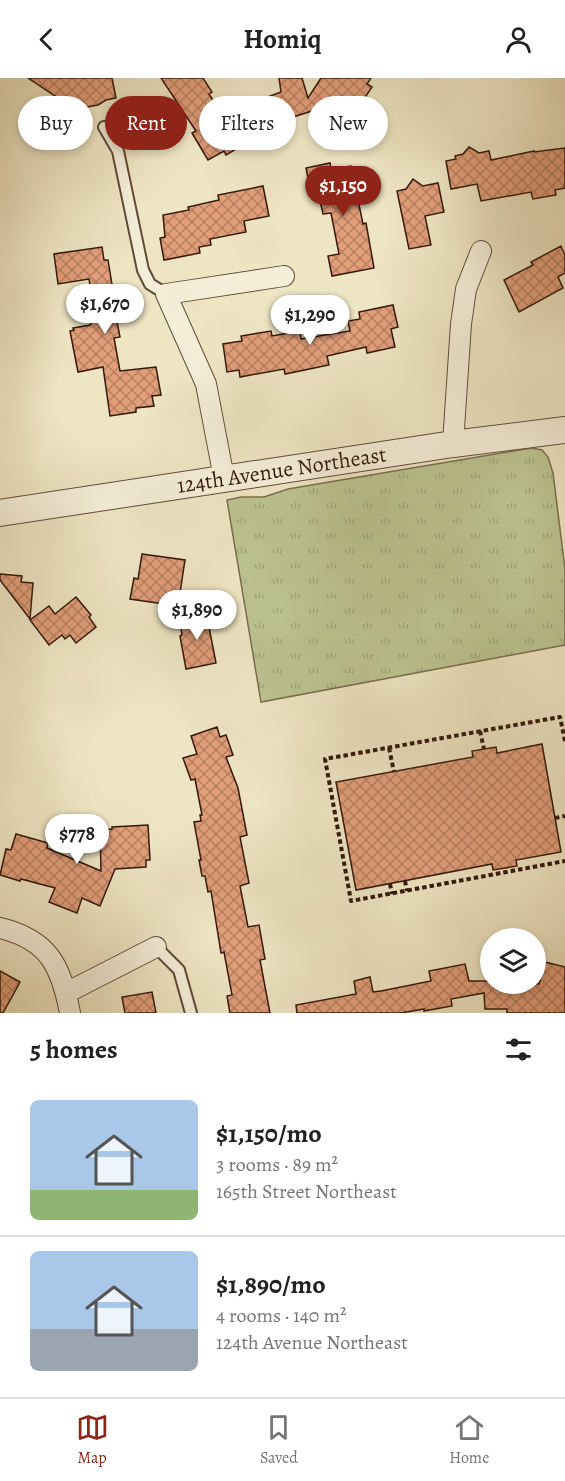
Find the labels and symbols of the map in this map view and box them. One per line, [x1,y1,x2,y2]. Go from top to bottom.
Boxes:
pin: $1,150 [294,166,392,217]
pin: $1,670 [56,284,154,335]
pin: $1,290 [261,295,359,346]
street label: 124th Avenue Northeast [175,439,388,501]
pin: $1,890 [148,590,246,641]
pin: $778 [41,814,113,865]

